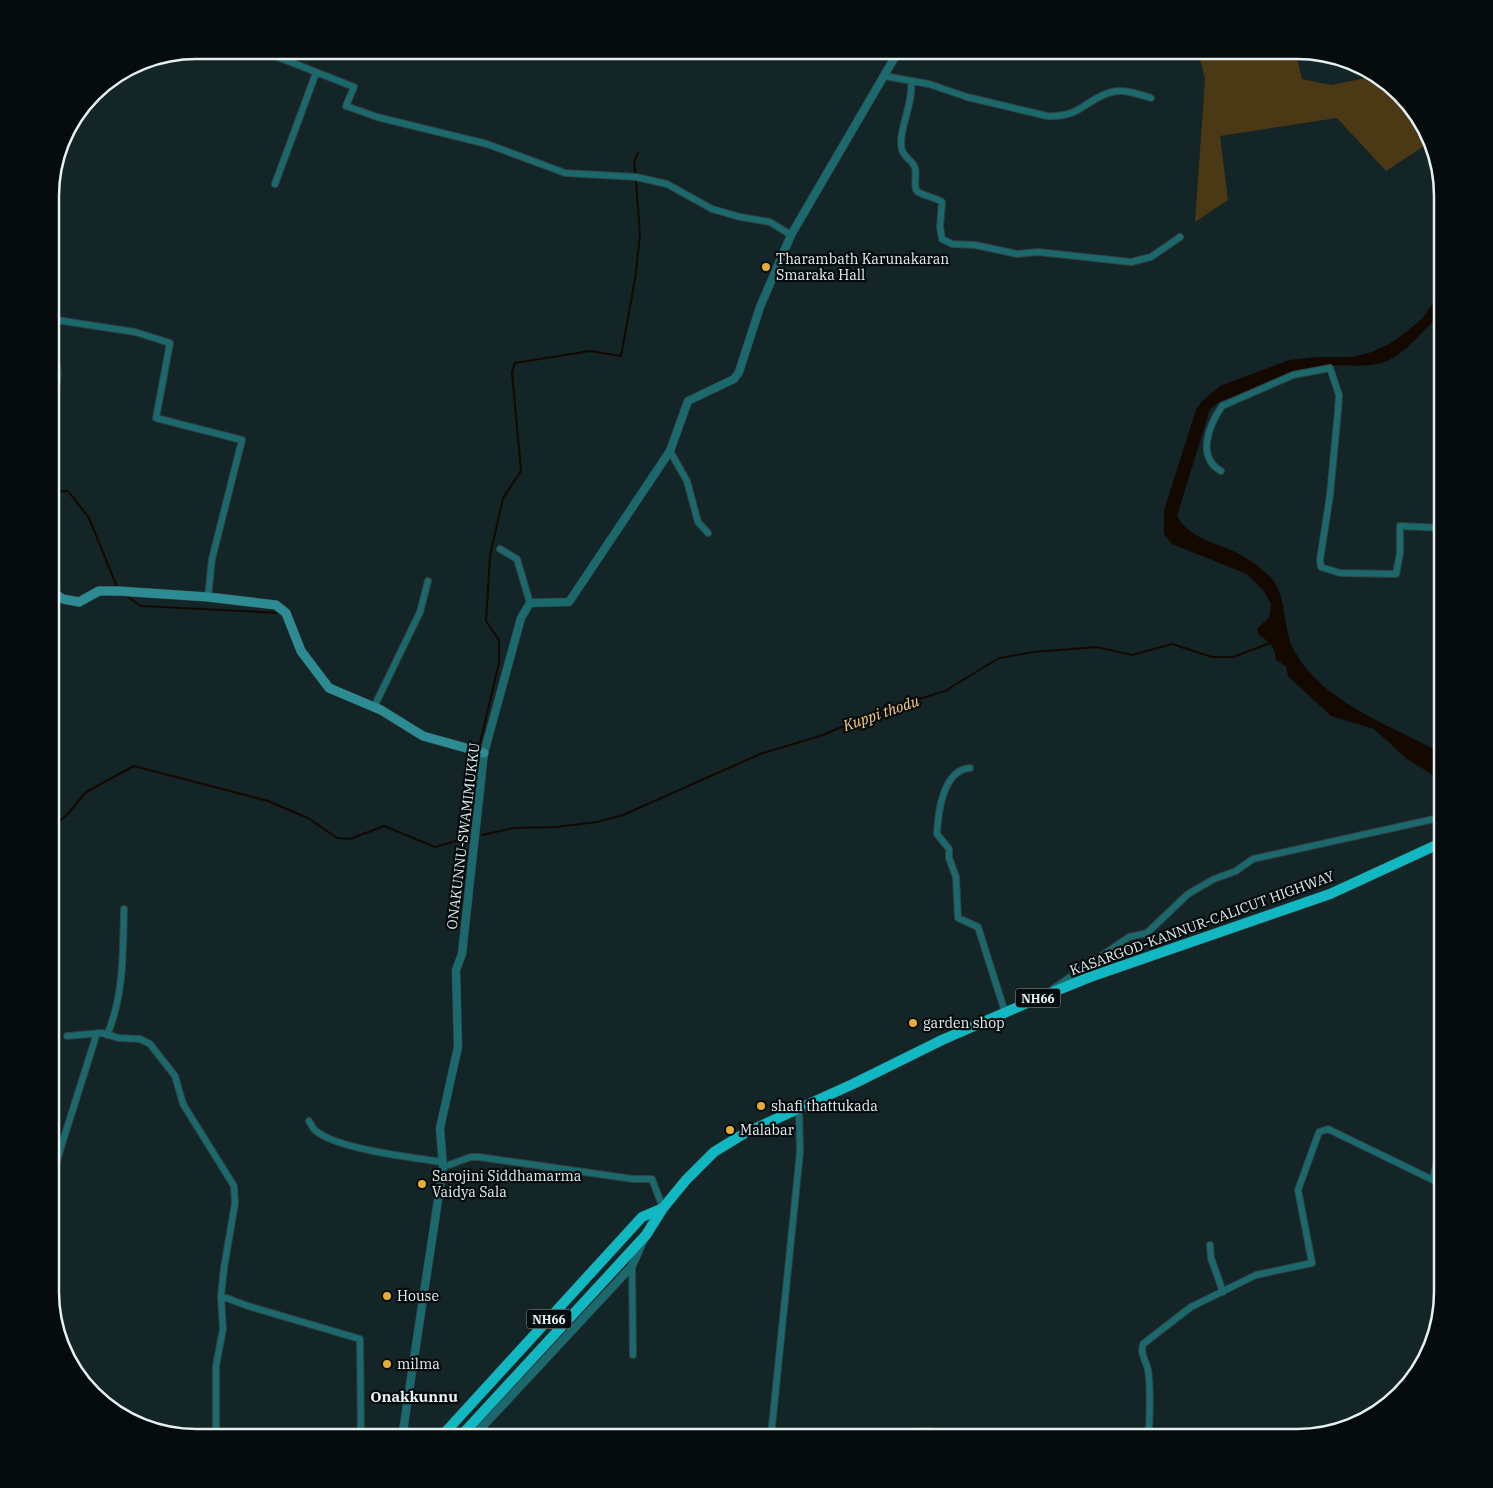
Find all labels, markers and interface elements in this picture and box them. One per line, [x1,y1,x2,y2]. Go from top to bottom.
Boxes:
place label: Tharambath Karunakaran Smaraka Hall [776,250,949,284]
marker: Tharambath Karunakaran Smaraka Hall [760,261,772,273]
water label: Kuppi thodu [839,691,922,735]
street label: ONAKUNNU-SWAMIMUKKU [443,742,483,930]
street label: KASARGOD-KANNUR-CALICUT HIGHWAY [1067,867,1337,979]
road number: NH66 [1016,988,1060,1008]
place label: garden shop [923,1014,1005,1032]
marker: garden shop [907,1017,919,1029]
place label: shafi thattukada [771,1097,878,1115]
marker: shafi thattukada [755,1100,767,1112]
place label: Malabar [740,1121,795,1139]
marker: Malabar [724,1124,736,1136]
place label: Sarojini Siddhamarma Vaidya Sala [432,1167,582,1201]
marker: Sarojini Siddhamarma Vaidya Sala [416,1178,428,1190]
place label: House [397,1287,439,1305]
marker: House [381,1290,393,1302]
road number: NH66 [526,1310,572,1328]
place label: milma [397,1355,440,1373]
marker: milma [381,1358,393,1370]
district label: Onakkunnu [370,1387,458,1406]

